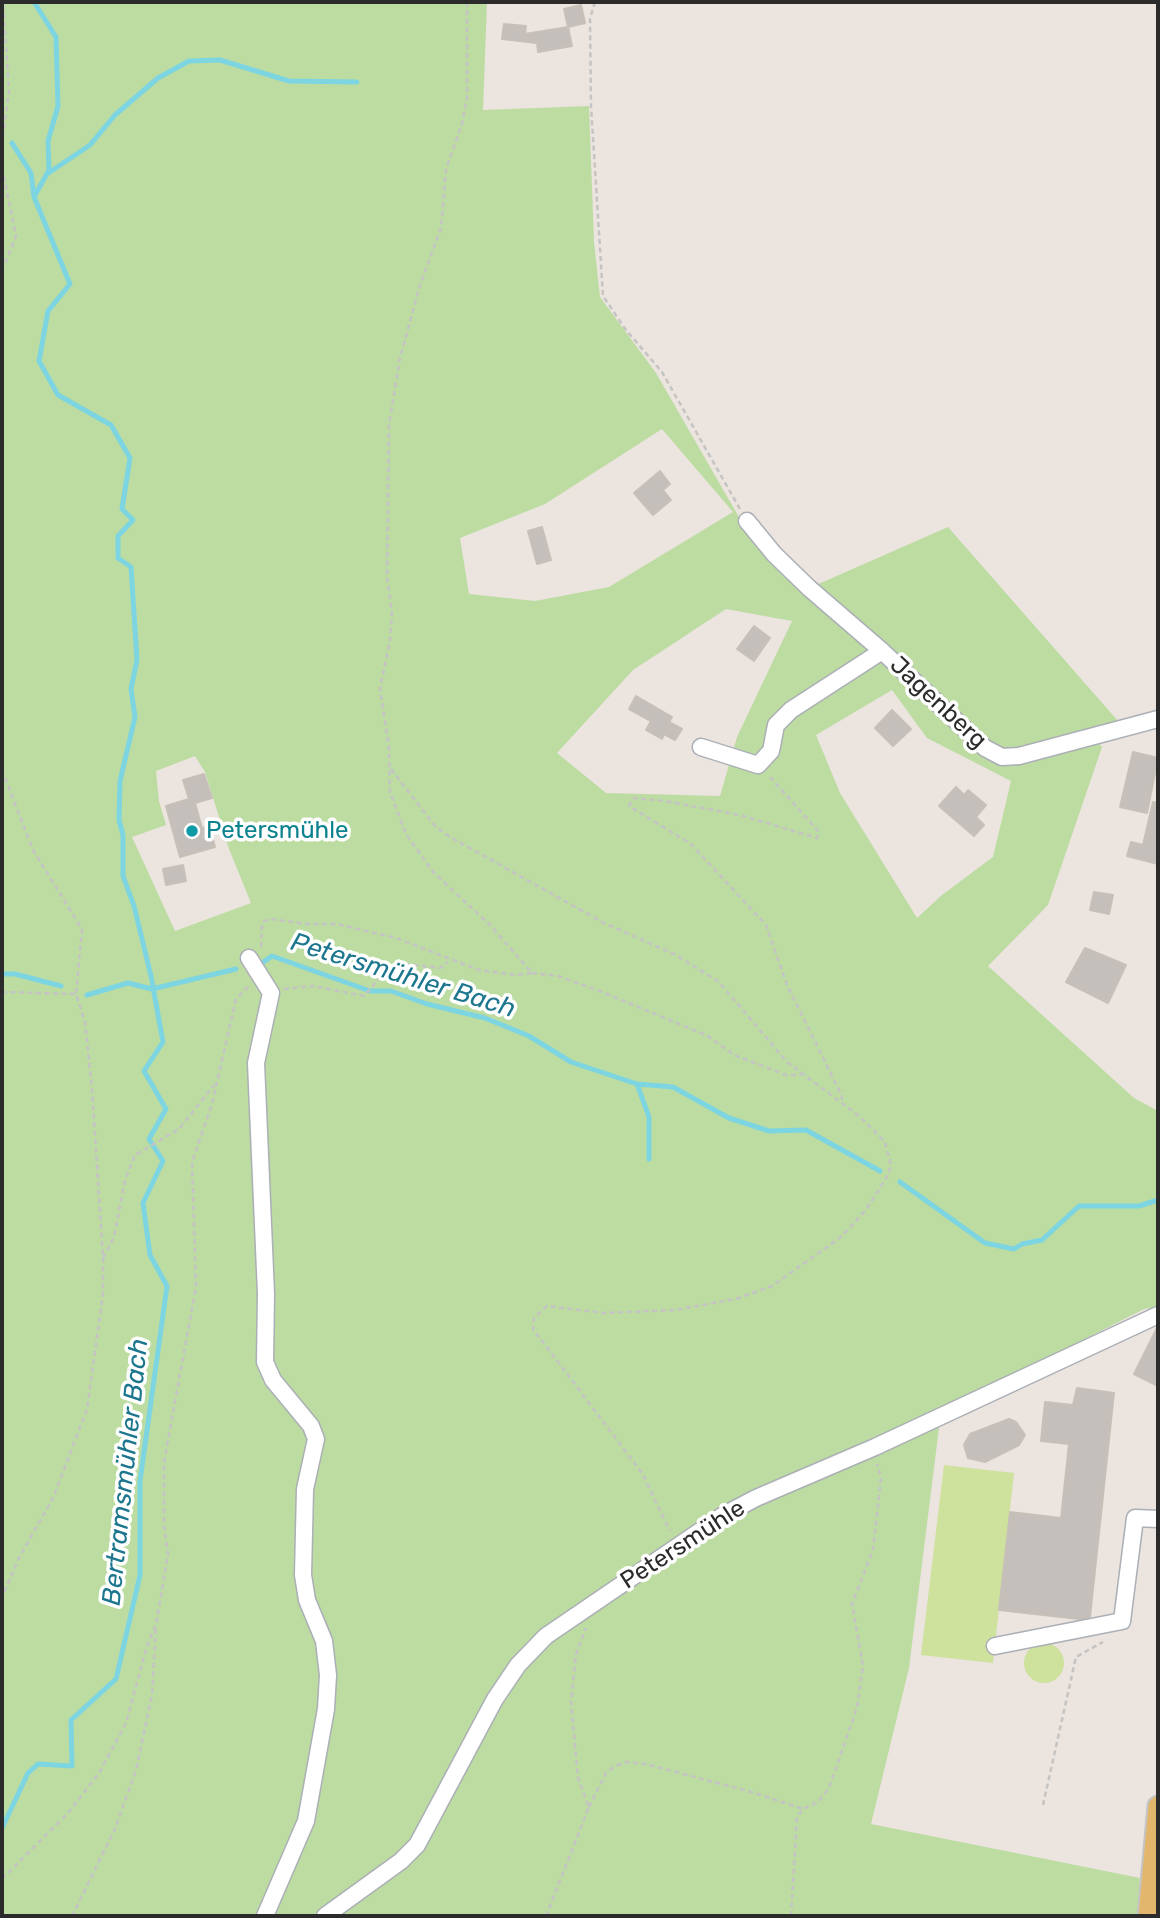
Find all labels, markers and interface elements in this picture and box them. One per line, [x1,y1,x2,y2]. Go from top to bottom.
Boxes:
street label: Jagenberg [884,651,992,755]
place label: Petersmühle [206,817,348,845]
marker: Petersmühle [184,823,200,839]
water label: Petersmühler Bach [287,927,519,1025]
water label: Bertramsmühler Bach [96,1337,156,1607]
street label: Petersmühle [615,1494,751,1596]

